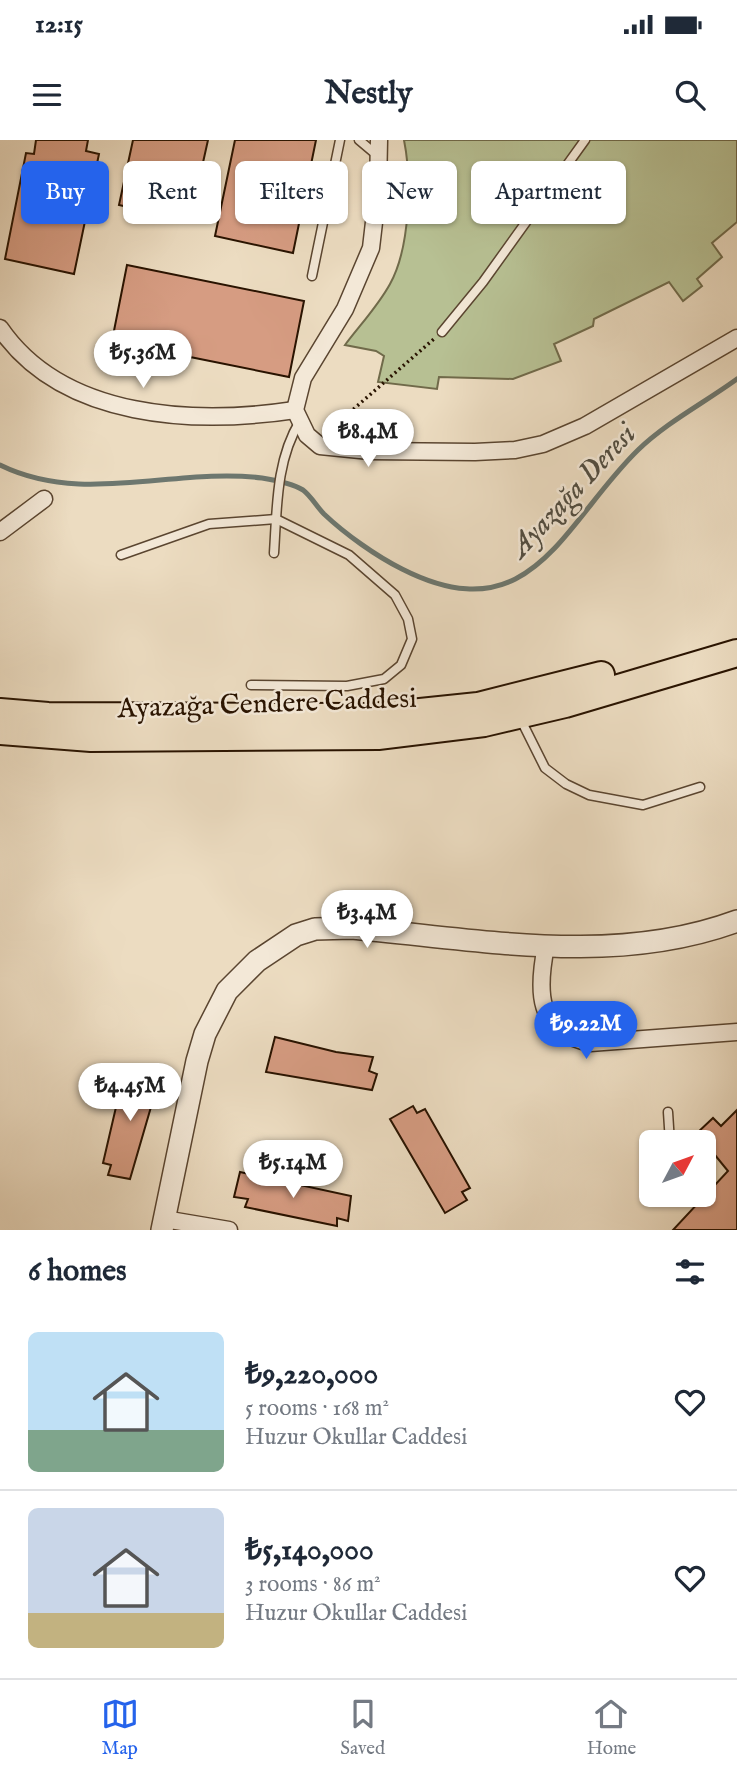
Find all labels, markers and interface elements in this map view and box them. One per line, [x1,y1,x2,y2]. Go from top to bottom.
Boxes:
text: 12:15 [35,8,83,41]
text: Nestly [325,74,412,115]
icon: menu [28,76,66,114]
icon: search [671,76,709,114]
chip: Buy [21,161,109,224]
chip: Rent [123,161,221,224]
chip: Filters [235,161,348,224]
chip: New [362,161,457,224]
chip: Apartment [471,161,626,224]
pin: ₺5.36M [86,330,200,390]
text: ₺5.36M [110,338,176,367]
pin: ₺8.4M [319,410,417,469]
water label: Ayazağa Deresi [500,415,647,568]
text: ₺8.4M [338,417,398,446]
street label: Ayazağa Cendere Caddesi [116,682,417,727]
pin: ₺3.4M [318,890,416,950]
text: ₺3.4M [337,898,397,927]
pin: ₺9.22M [529,1002,643,1061]
text: ₺9.22M [550,1009,622,1038]
pin: ₺4.45M [73,1063,187,1123]
text: ₺4.45M [94,1071,166,1100]
north arrow [639,1130,716,1208]
map controls [639,1130,716,1207]
pin: ₺5.14M [236,1140,350,1200]
text: ₺5.14M [259,1148,327,1177]
text: 6 homes [28,1253,127,1291]
icon: filters [671,1253,709,1291]
text: ₺9,220,000 [245,1356,378,1394]
icon: home [84,1360,168,1444]
icon: heart [671,1383,709,1421]
text: 5 rooms · 168 m² [245,1394,389,1423]
text: Huzur Okullar Caddesi [245,1423,467,1452]
text: ₺5,140,000 [245,1532,374,1570]
icon: home [84,1536,168,1620]
icon: heart [671,1559,709,1597]
text: 3 rooms · 86 m² [245,1570,381,1599]
text: Huzur Okullar Caddesi [245,1599,467,1628]
tab: Map [101,1695,139,1761]
tab: Saved [340,1695,385,1761]
tab: Home [587,1695,636,1761]

